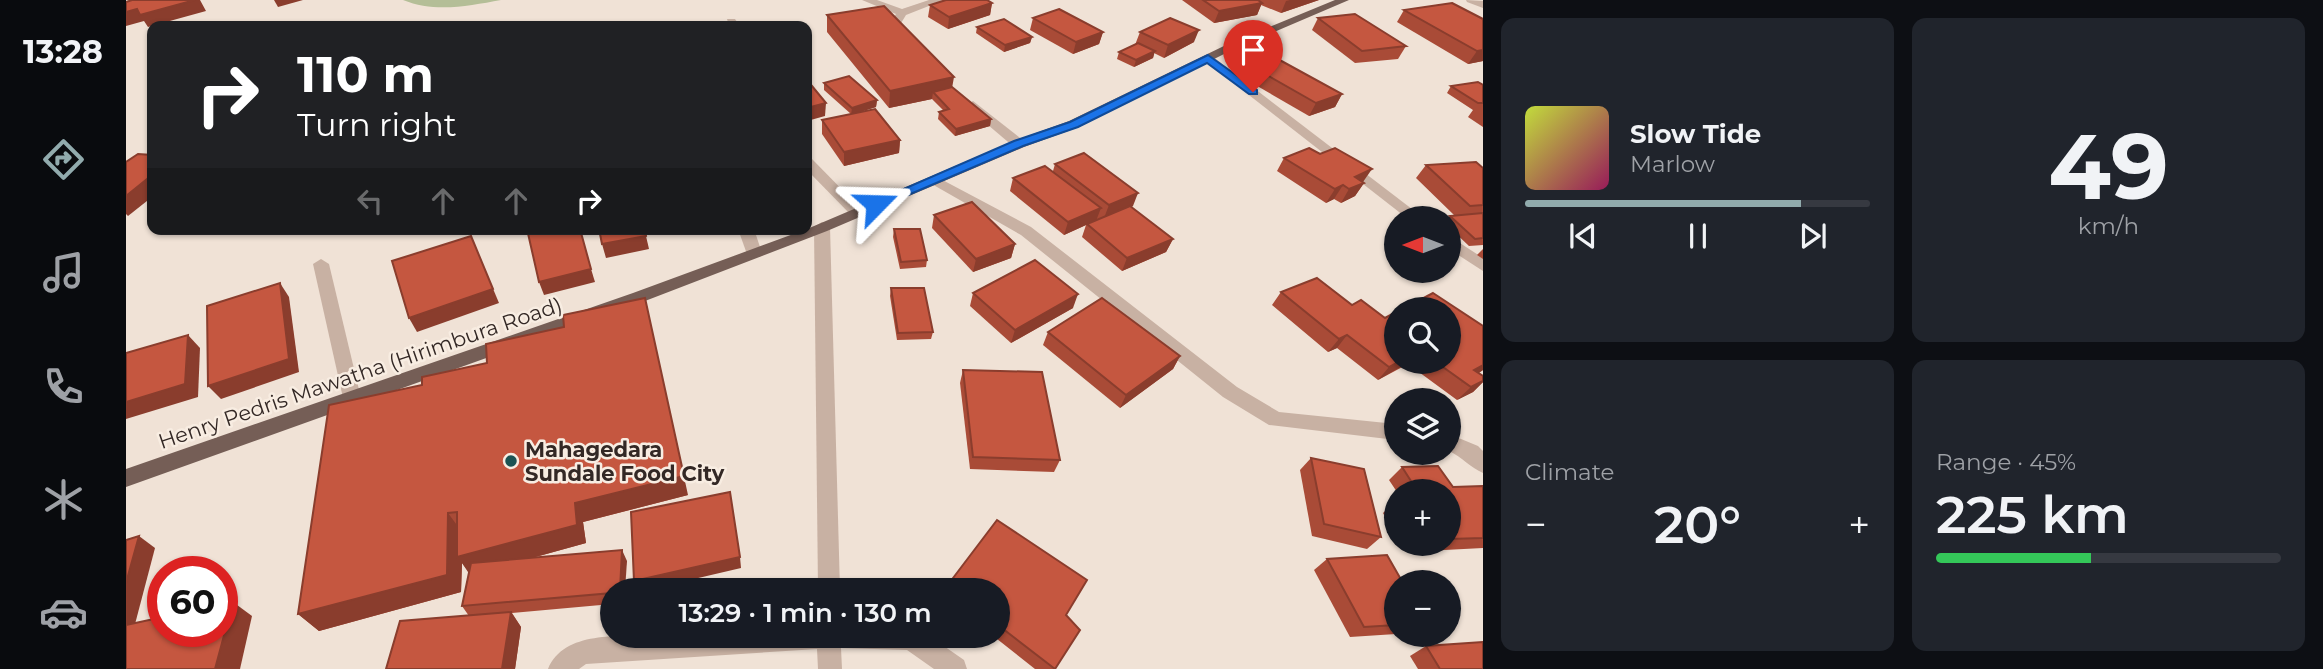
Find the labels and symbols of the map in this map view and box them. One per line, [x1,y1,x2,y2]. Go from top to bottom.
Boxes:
pin [1223,20,1283,92]
position arrow [839,167,913,241]
north arrow [1384,206,1461,284]
street label: Henry Pedris Mawatha (Hirimbura Road) [155,292,565,454]
place label: Mahagedara Sundale Food City [525,437,725,486]
marker: Mahagedara Sundale Food City [503,453,519,469]
speed limit sign: 60 [147,556,238,647]

